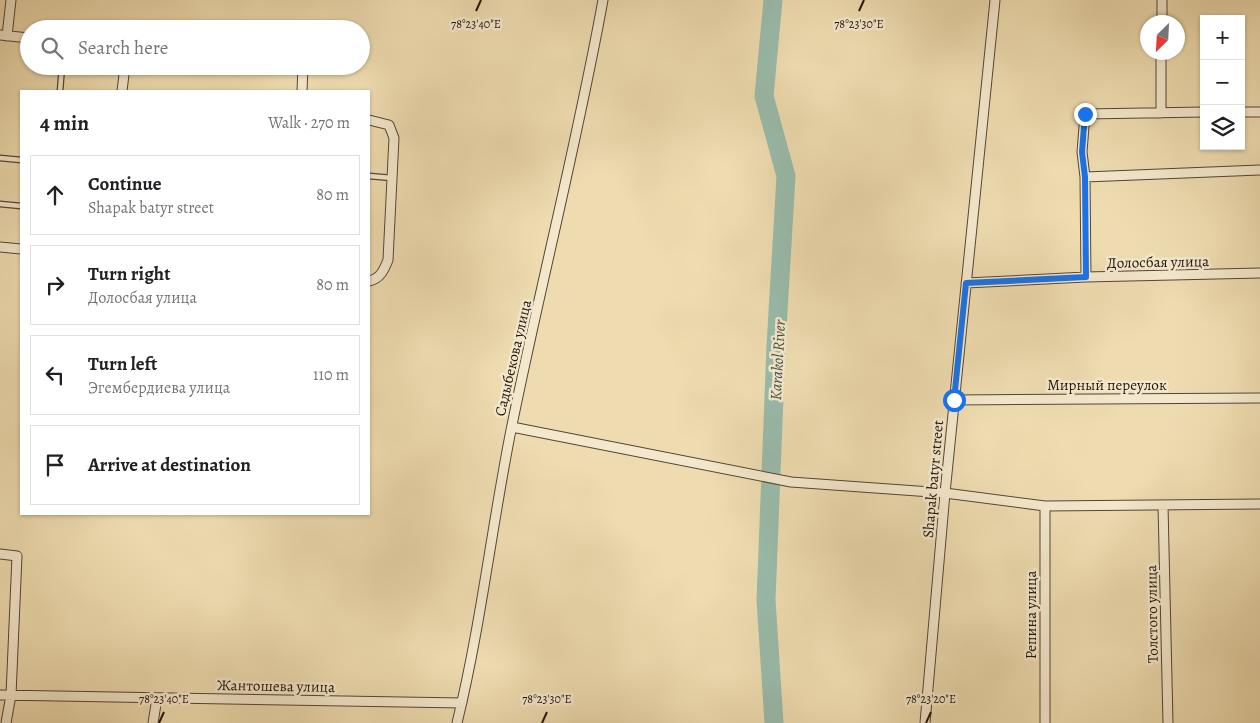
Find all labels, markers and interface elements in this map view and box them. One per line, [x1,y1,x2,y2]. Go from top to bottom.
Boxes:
north arrow [1140,15,1185,60]
map controls [1200,15,1245,150]
button: + [1200,15,1245,60]
text: 78°23'40"E [451,16,501,32]
text: 78°23'30"E [834,16,884,32]
search box [20,20,370,75]
icon: search [38,34,66,62]
text: Search here [78,35,168,61]
button: − [1200,60,1245,105]
route end [1074,103,1097,126]
button: layers [1200,105,1245,150]
text: 4 min [40,109,89,137]
text: Walk · 270 m [268,112,350,134]
text: Continue [88,171,162,197]
icon: ahead [41,181,69,209]
text: 80 m [316,184,349,206]
text: Shapak batyr street [88,197,214,219]
street label: Долосбая улица [1107,251,1209,273]
text: Turn right [88,261,170,287]
icon: right [41,271,69,299]
text: 80 m [316,274,349,296]
text: Долосбая улица [88,287,197,309]
street label: Садыбекова улица [490,298,536,418]
water label: Karakol River [765,319,791,401]
text: Turn left [88,351,157,377]
icon: left [41,361,69,389]
text: 110 m [313,364,349,386]
street label: Мирный переулок [1047,375,1167,395]
text: Эгембердиева улица [88,377,230,399]
route start [943,389,966,412]
street label: Shapak batyr street [918,419,948,539]
icon: arrive [41,451,69,479]
text: Arrive at destination [88,452,251,478]
street label: Толстого улица [1141,565,1163,663]
street label: Репина улица [1021,571,1041,659]
street label: Жантошева улица [217,675,335,697]
text: 78°23'40"E [139,691,189,707]
text: 78°23'30"E [522,691,572,707]
text: 78°23'20"E [906,691,956,707]

